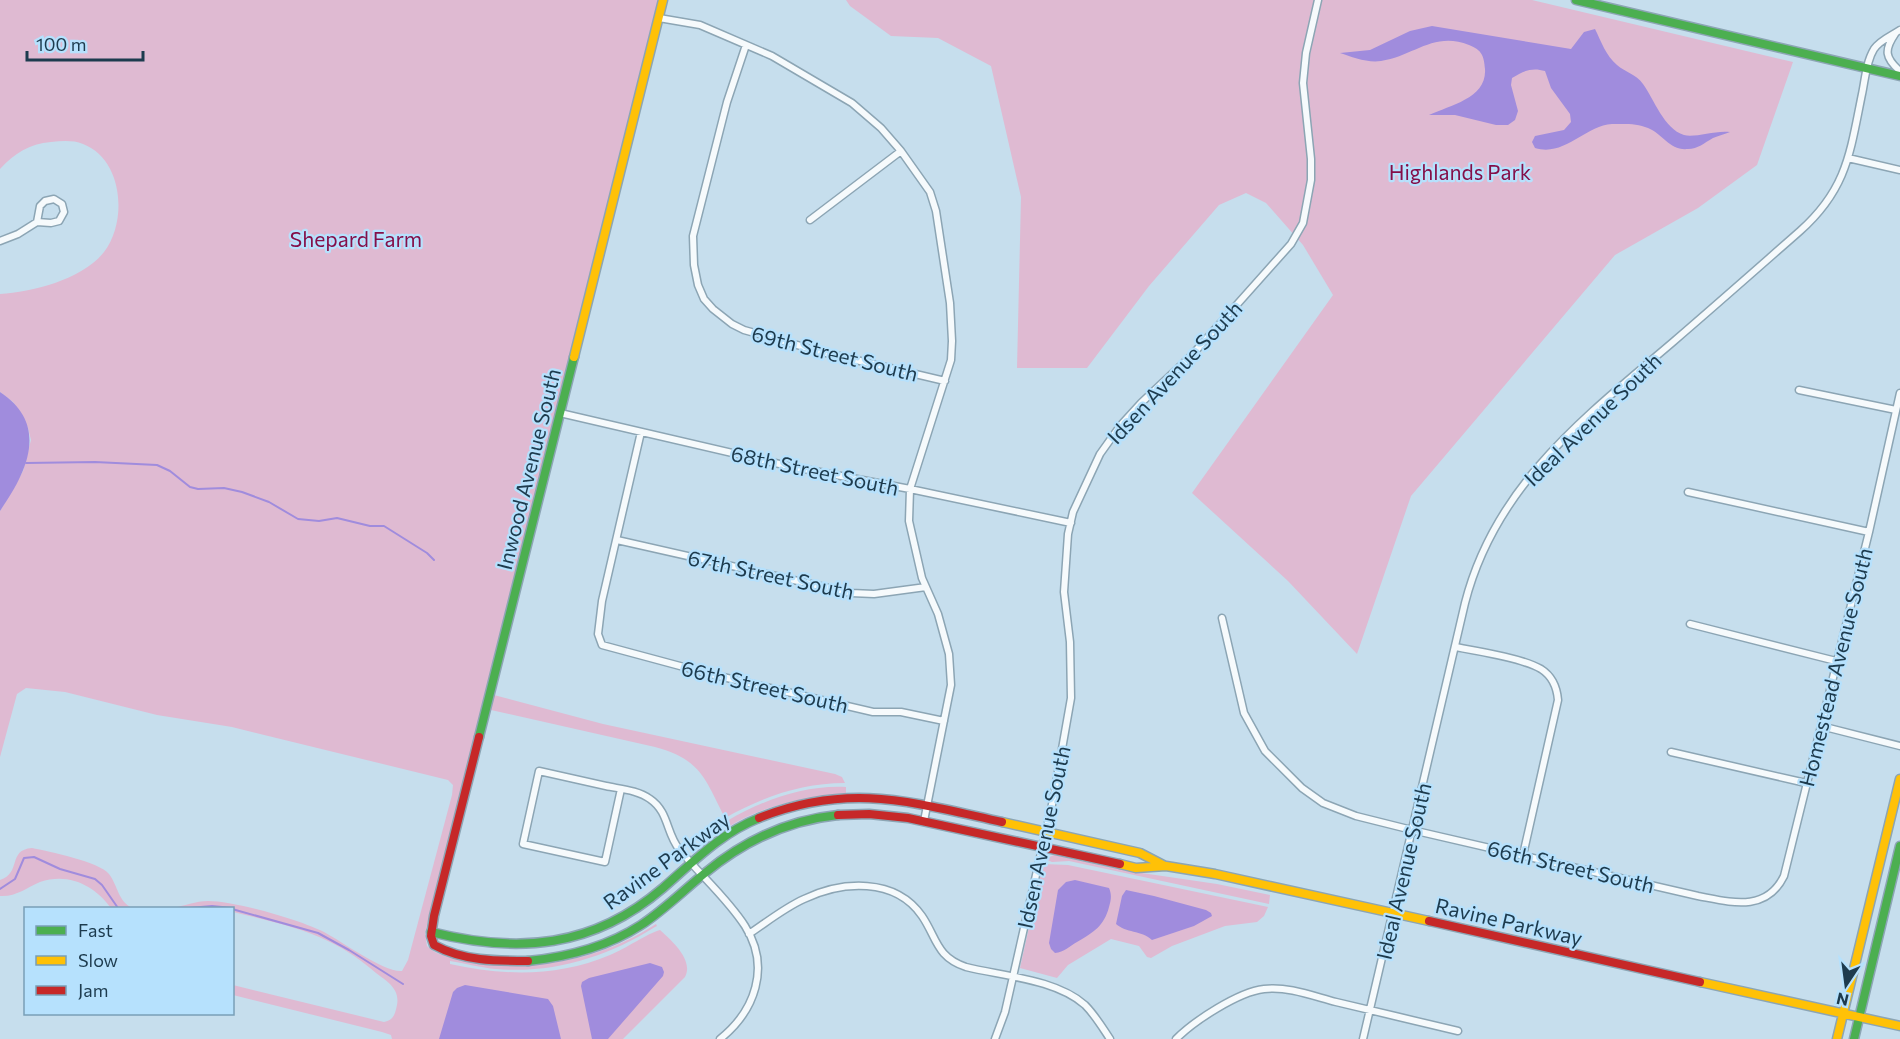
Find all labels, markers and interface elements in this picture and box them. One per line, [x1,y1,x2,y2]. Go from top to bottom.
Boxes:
scale bar [27,24,142,62]
text: 100 m [36,33,86,55]
park label: Highlands Park [1389,159,1531,184]
park label: Shepard Farm [290,226,422,251]
street label: Idsen Avenue South [1101,295,1247,449]
street label: 69th Street South [749,320,921,386]
street label: Ideal Avenue South [1518,347,1666,491]
street label: Inwood Avenue South [491,366,565,572]
street label: 68th Street South [729,440,901,500]
street label: 67th Street South [686,544,856,604]
street label: Homestead Avenue South [1793,545,1877,789]
street label: 66th Street South [679,655,851,717]
street label: Idsen Avenue South [1011,743,1075,931]
street label: Ideal Avenue South [1370,780,1436,962]
street label: Ravine Parkway [598,806,734,914]
street label: 66th Street South [1485,835,1657,897]
street label: Ravine Parkway [1433,892,1585,950]
legend [24,907,234,1015]
text: Fast [78,919,113,941]
text: Slow [78,949,118,971]
north arrow [1816,955,1876,1015]
text: Jam [78,979,108,1001]
text: N [1835,989,1850,1011]

